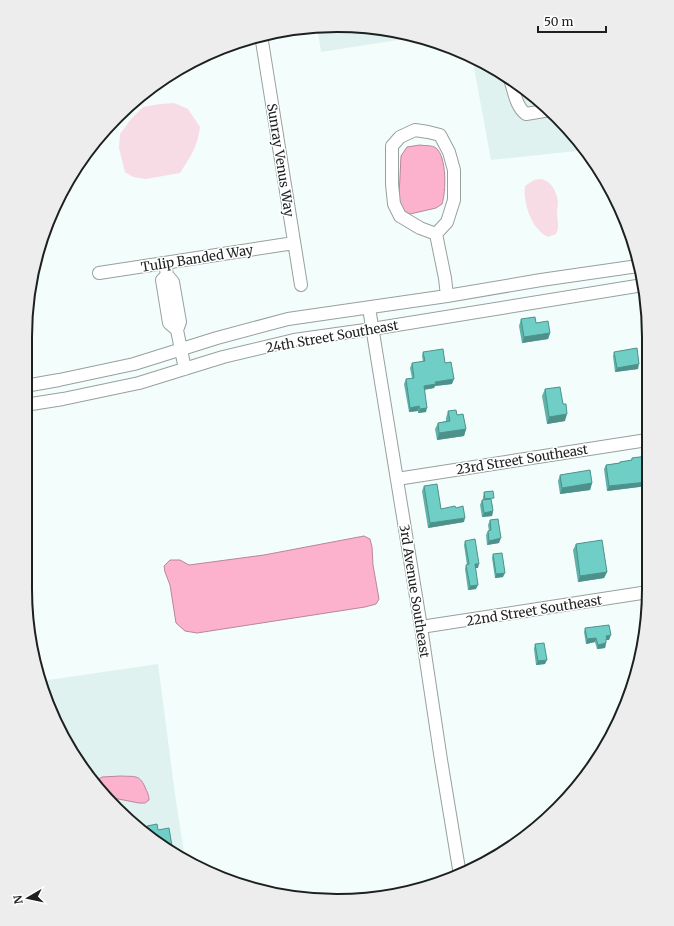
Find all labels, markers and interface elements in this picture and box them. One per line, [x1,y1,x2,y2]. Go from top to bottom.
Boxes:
scale bar [538,8,606,34]
text: 50 m [544,14,573,29]
street label: Sunray Venus Way [263,102,298,218]
street label: Tulip Banded Way [140,241,255,276]
street label: 24th Street Southeast [264,316,400,357]
street label: 23rd Street Southeast [455,441,589,478]
street label: 3rd Avenue Southeast [396,523,433,659]
street label: 22nd Street Southeast [465,591,603,630]
north arrow [8,878,48,918]
text: N [10,894,26,905]

